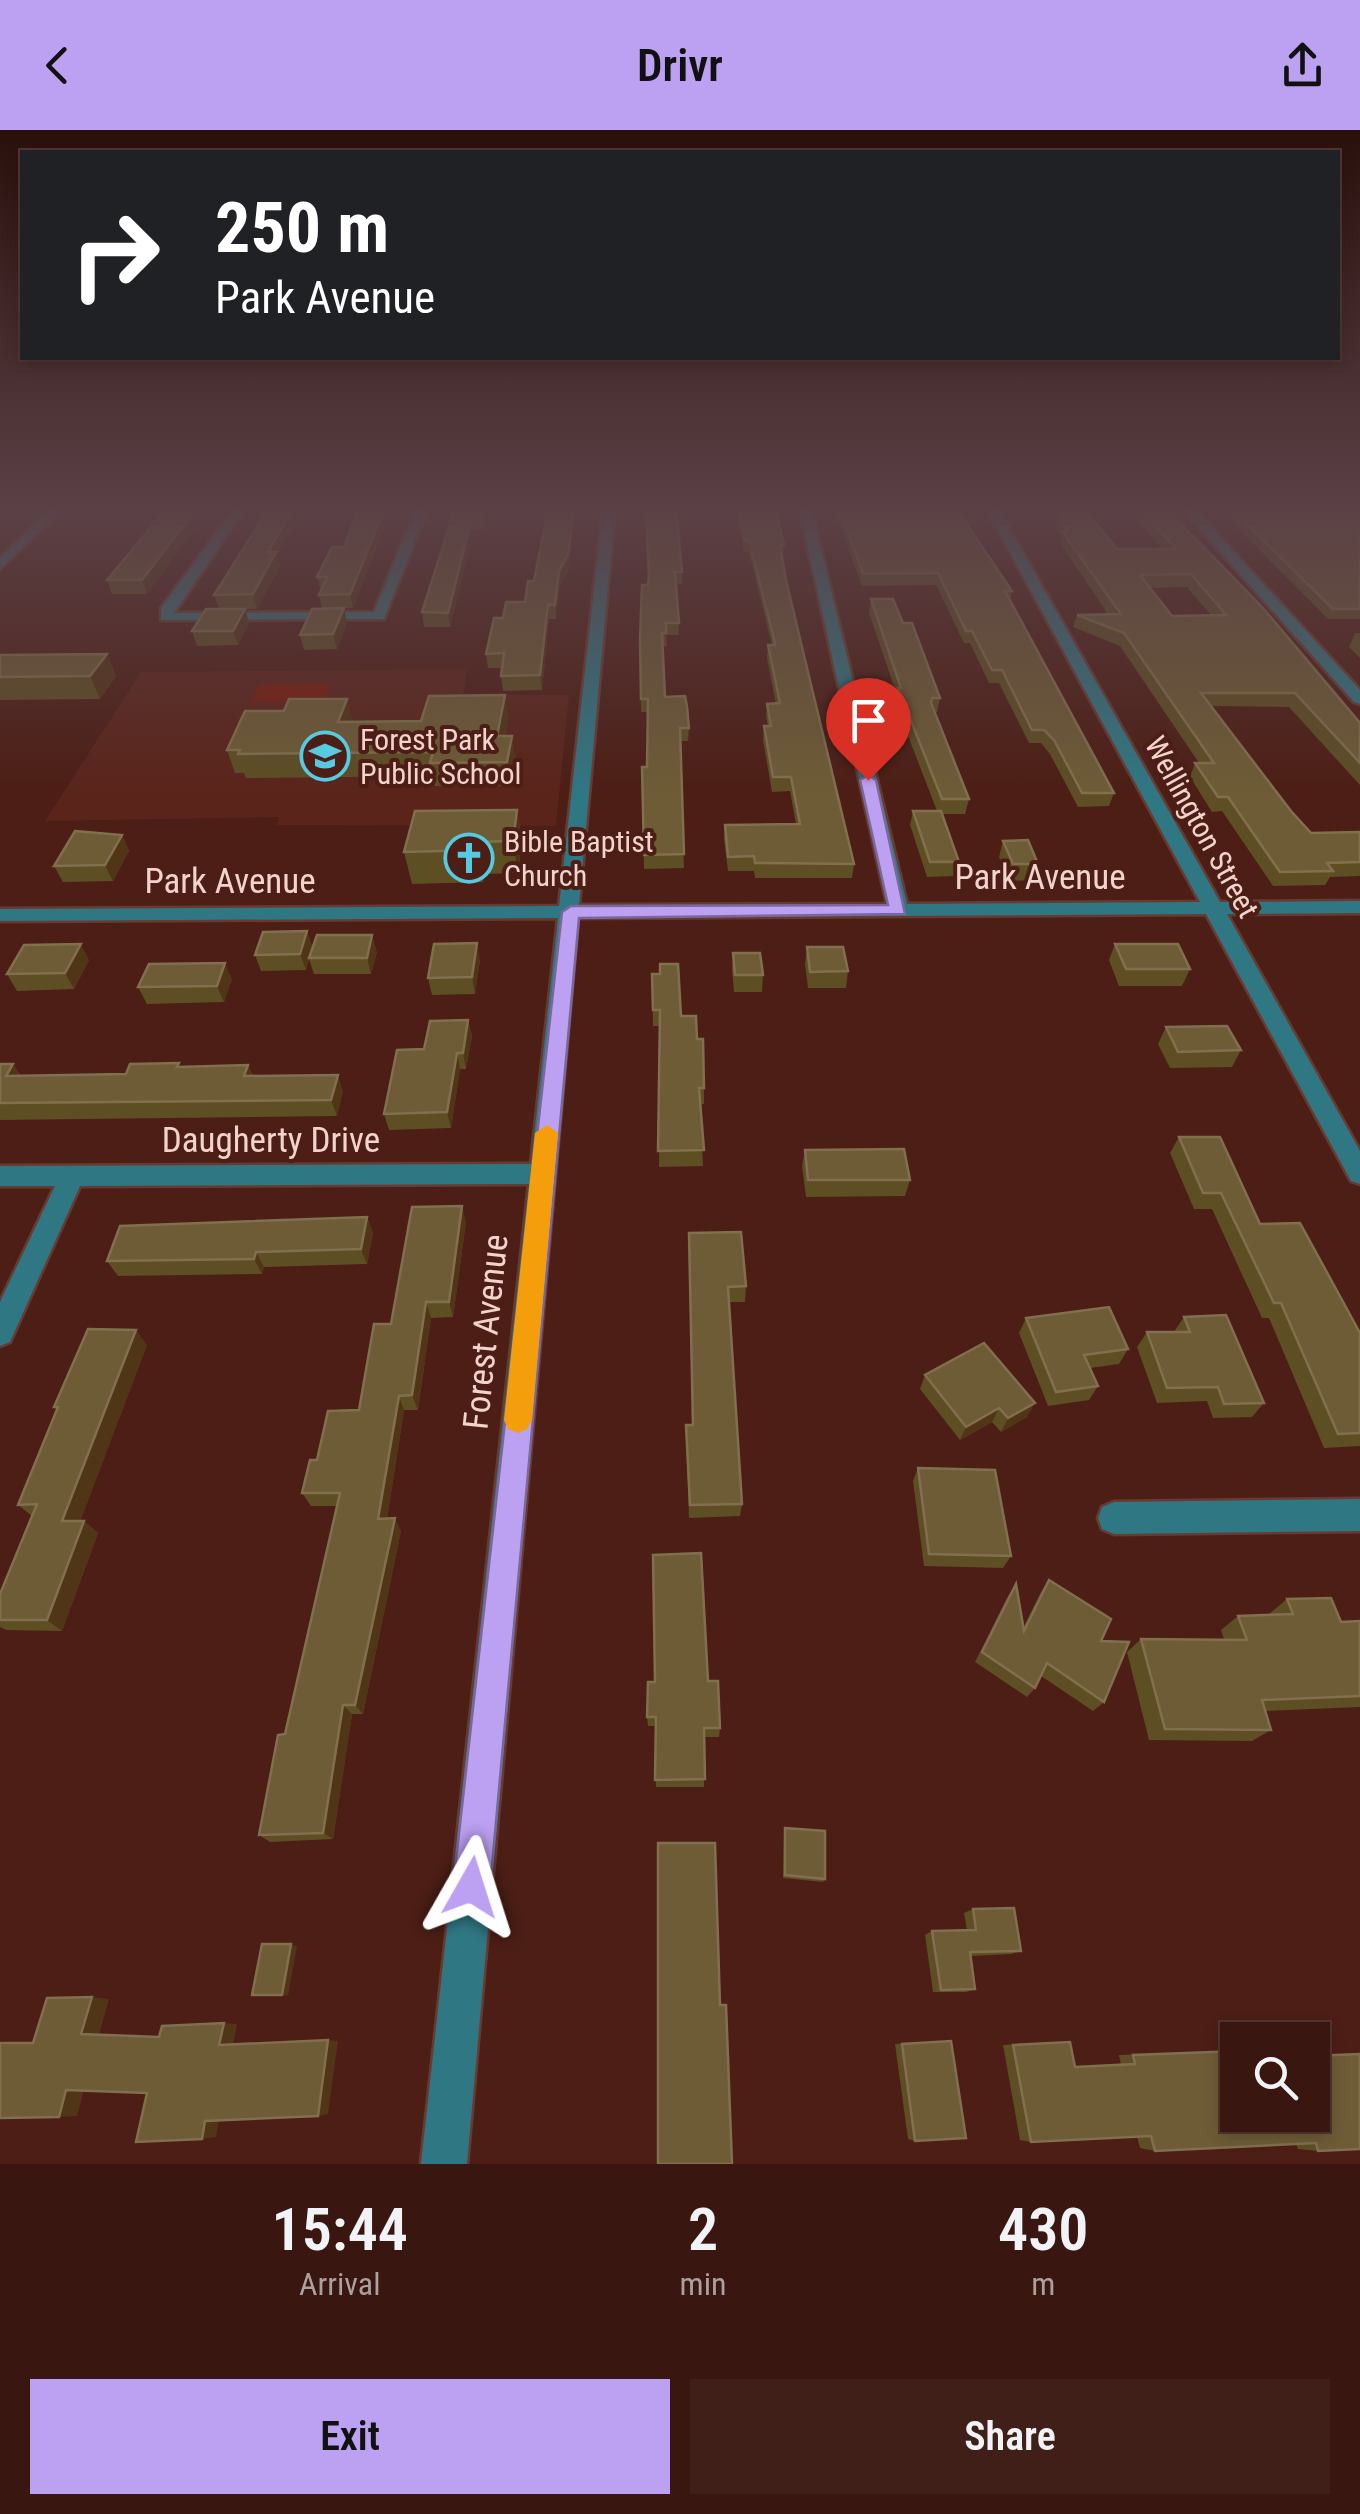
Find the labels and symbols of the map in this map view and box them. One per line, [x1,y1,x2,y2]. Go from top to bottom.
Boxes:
pin [826,678,911,781]
place label: Forest Park Public School [360,722,521,791]
school or university icon: Forest Park Public School [299,730,351,782]
street label: Wellington Street [1138,730,1266,924]
place label: Bible Baptist Church [504,824,654,893]
church icon: Bible Baptist Church [443,832,495,884]
street label: Park Avenue [954,857,1126,898]
street label: Park Avenue [144,861,316,902]
street label: Daugherty Drive [162,1120,380,1161]
street label: Forest Avenue [455,1232,517,1432]
position arrow [419,1835,523,1939]

